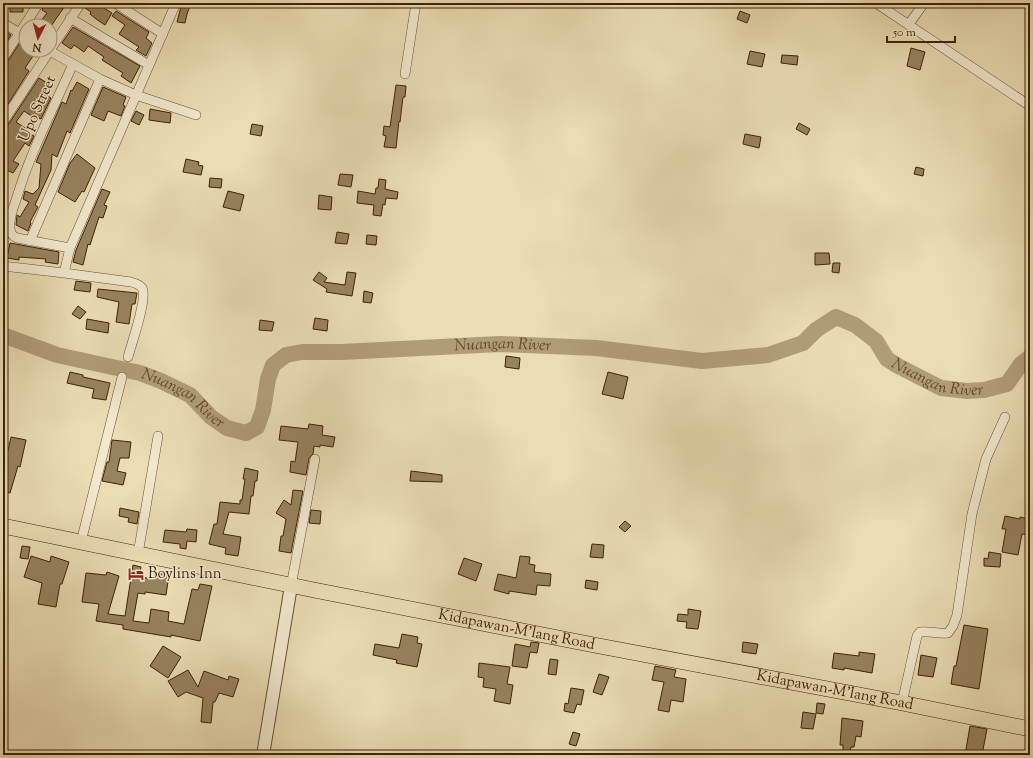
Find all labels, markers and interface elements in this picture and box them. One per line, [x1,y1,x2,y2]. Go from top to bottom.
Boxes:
north arrow [18,18,58,58]
scale bar [887,18,955,44]
text: 50 m [892,24,916,42]
text: N [32,39,43,55]
street label: Upo Street [14,72,62,146]
water label: Nuangan River [454,332,552,358]
water label: Nuangan River [886,353,984,403]
water label: Nuangan River [138,363,229,435]
place label: Boylins Inn [148,564,222,585]
hotel icon: Boylins Inn [127,565,145,583]
street label: Kidapawan-M'lang Road [437,604,597,656]
street label: Kidapawan-M'lang Road [755,665,916,716]

